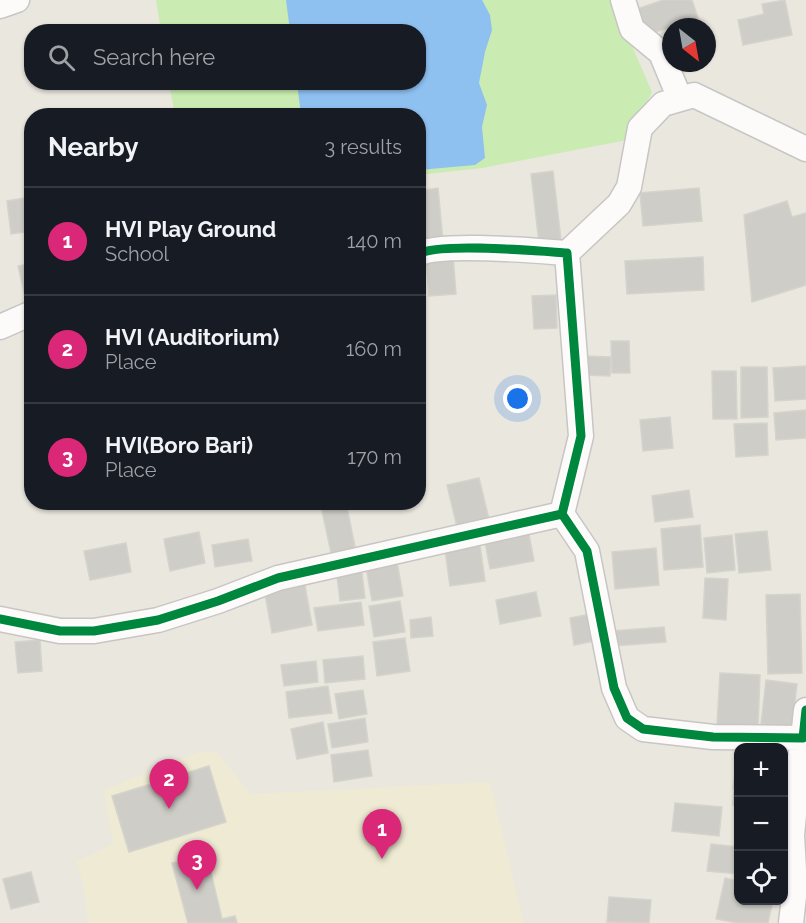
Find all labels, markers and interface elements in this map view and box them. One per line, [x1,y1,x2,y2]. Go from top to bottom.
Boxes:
north arrow [662,18,716,72]
search box [24,24,426,90]
icon: search [45,41,78,74]
text: Search here [93,44,215,70]
text: Nearby [48,132,138,162]
text: 3 results [324,135,402,159]
text: HVI Play Ground [105,216,276,242]
text: 1 [63,229,72,253]
text: 140 m [347,229,402,253]
text: School [105,242,169,266]
text: HVI (Auditorium) [105,324,279,350]
text: 2 [62,337,73,361]
text: 160 m [346,337,402,361]
text: Place [105,350,156,374]
your location [503,384,532,413]
text: HVI(Boro Bari) [105,432,253,458]
text: 3 [62,445,73,469]
text: 170 m [347,445,402,469]
text: Place [105,458,156,482]
map controls [734,743,788,905]
button: + [734,743,788,797]
pin: 2 [150,760,188,809]
button: − [734,797,788,851]
pin: 1 [362,810,401,859]
pin: 3 [178,840,216,890]
button: locate [734,851,788,905]

